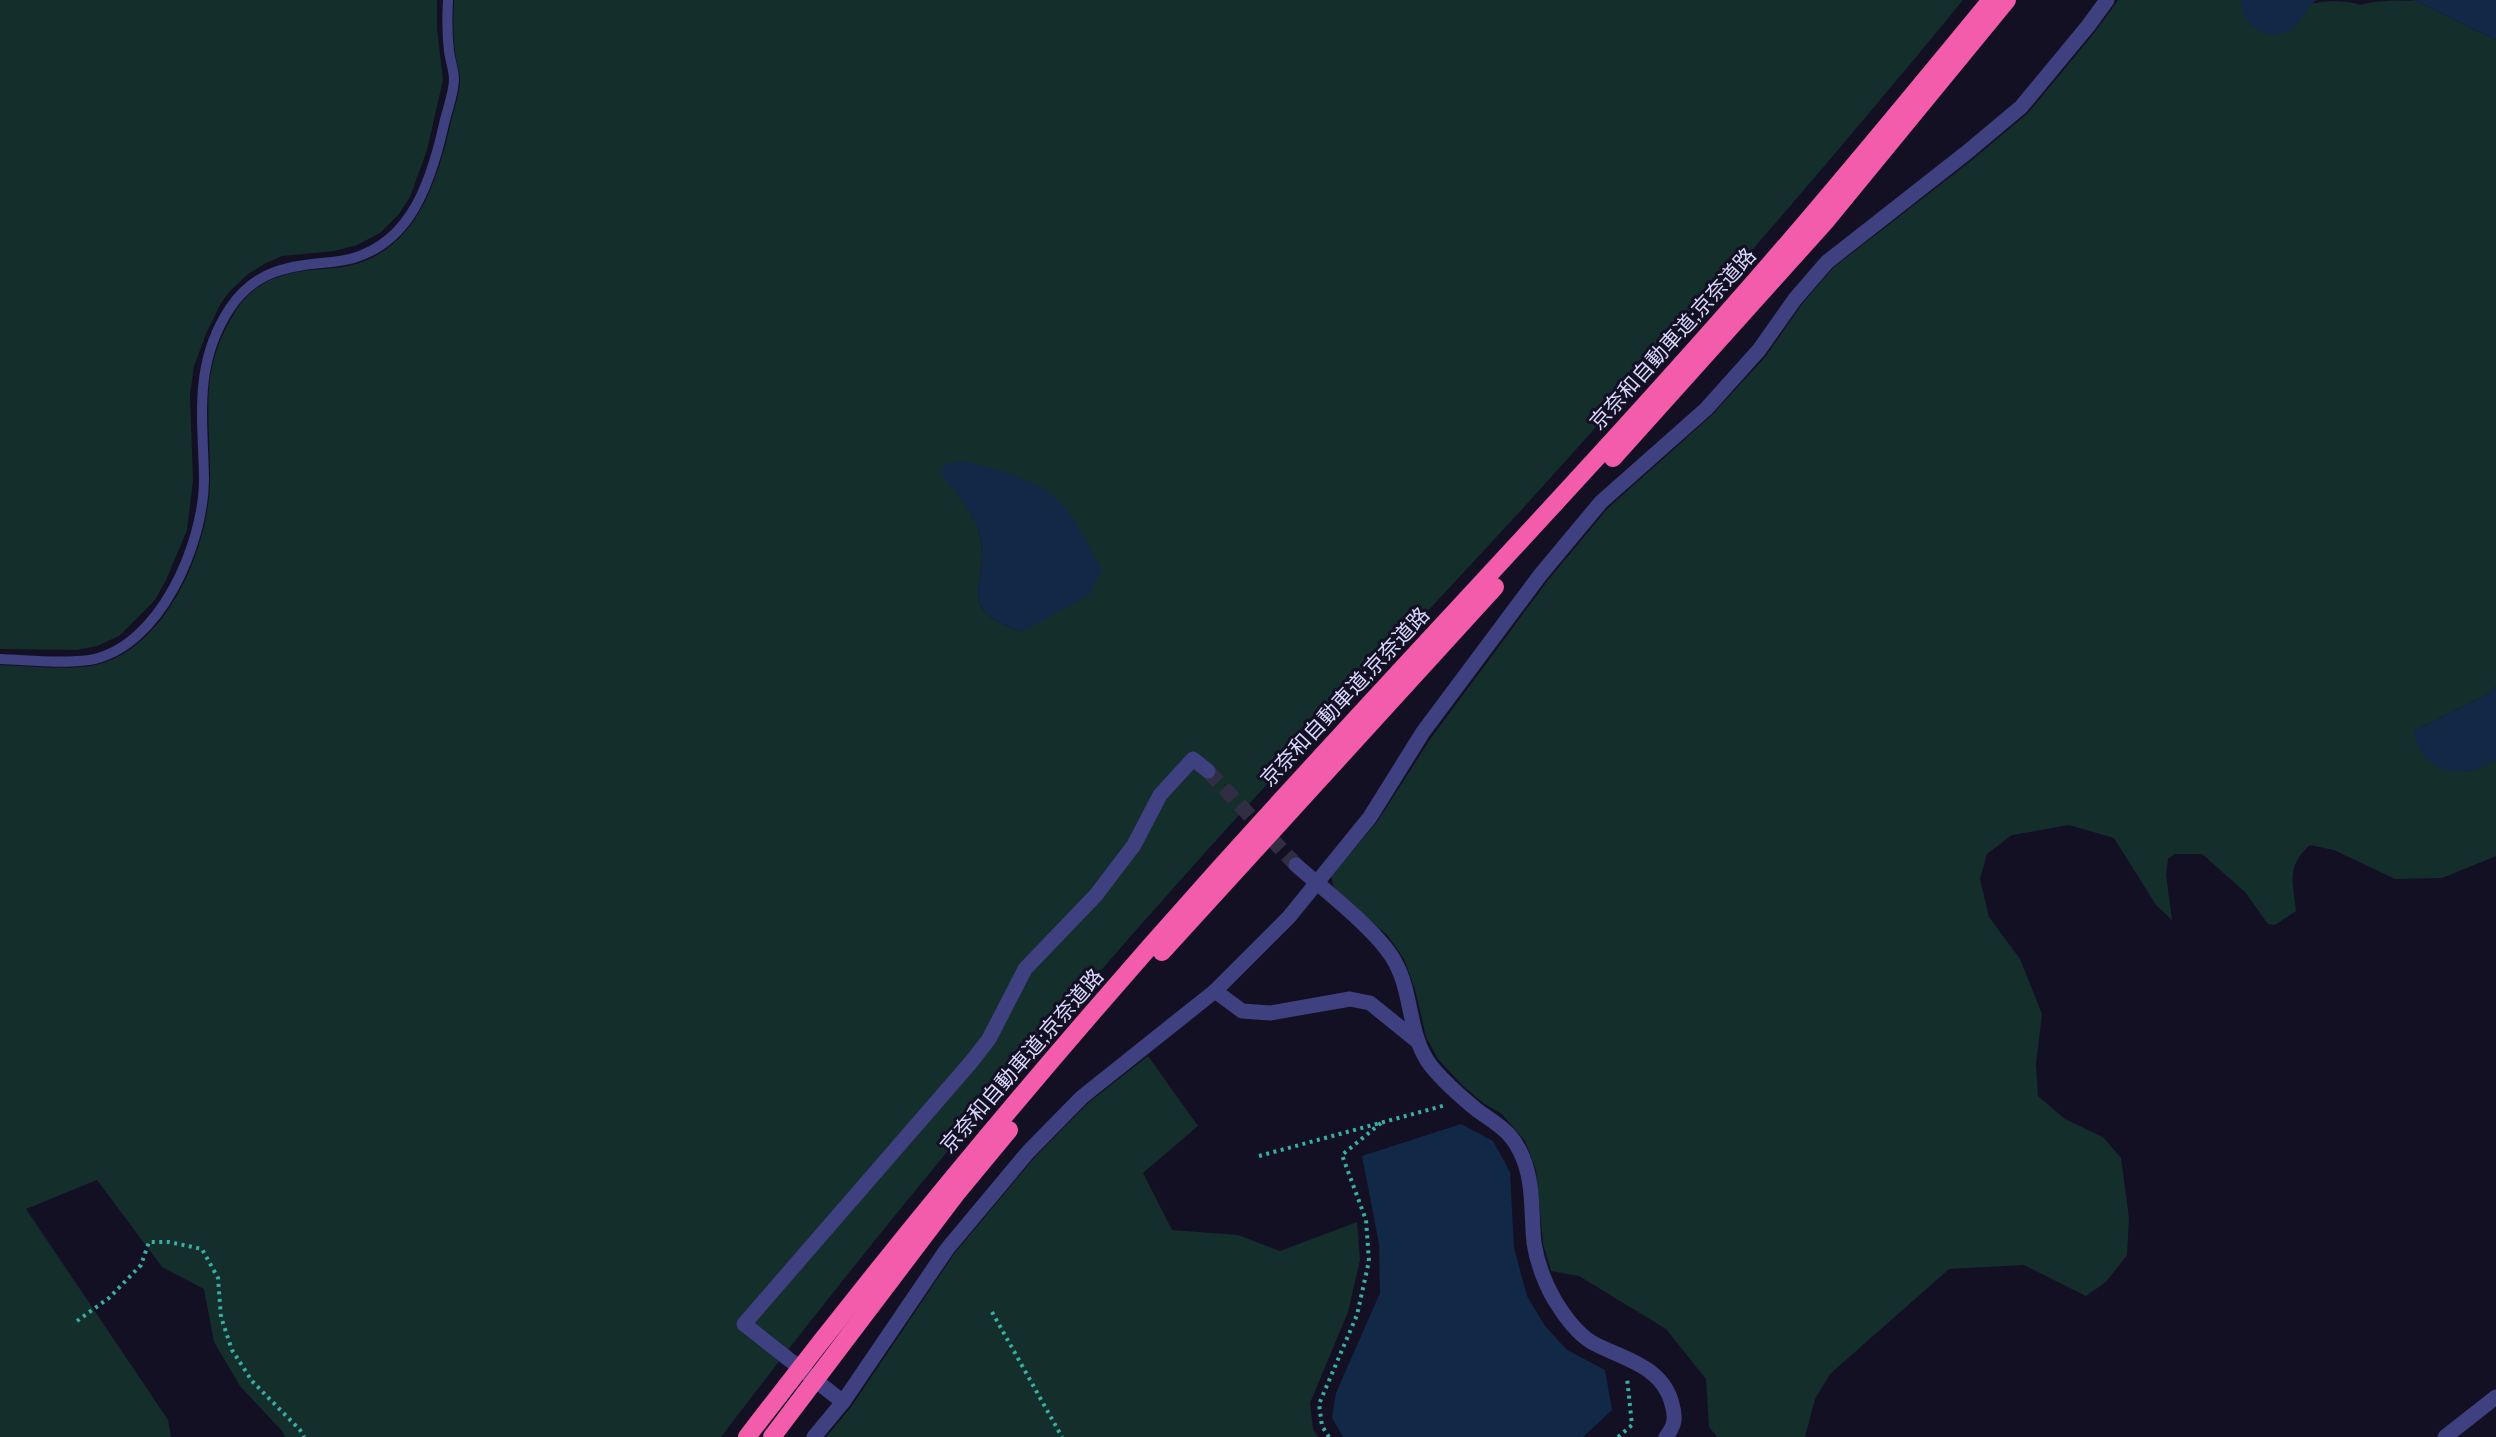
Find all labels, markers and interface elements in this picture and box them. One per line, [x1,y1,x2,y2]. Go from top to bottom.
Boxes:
street label: 京奈和自動車道;京奈道路 [1584,242,1762,436]
street label: 京奈和自動車道;京奈道路 [1254,601,1436,793]
street label: 京奈和自動車道;京奈道路 [934,963,1110,1159]

